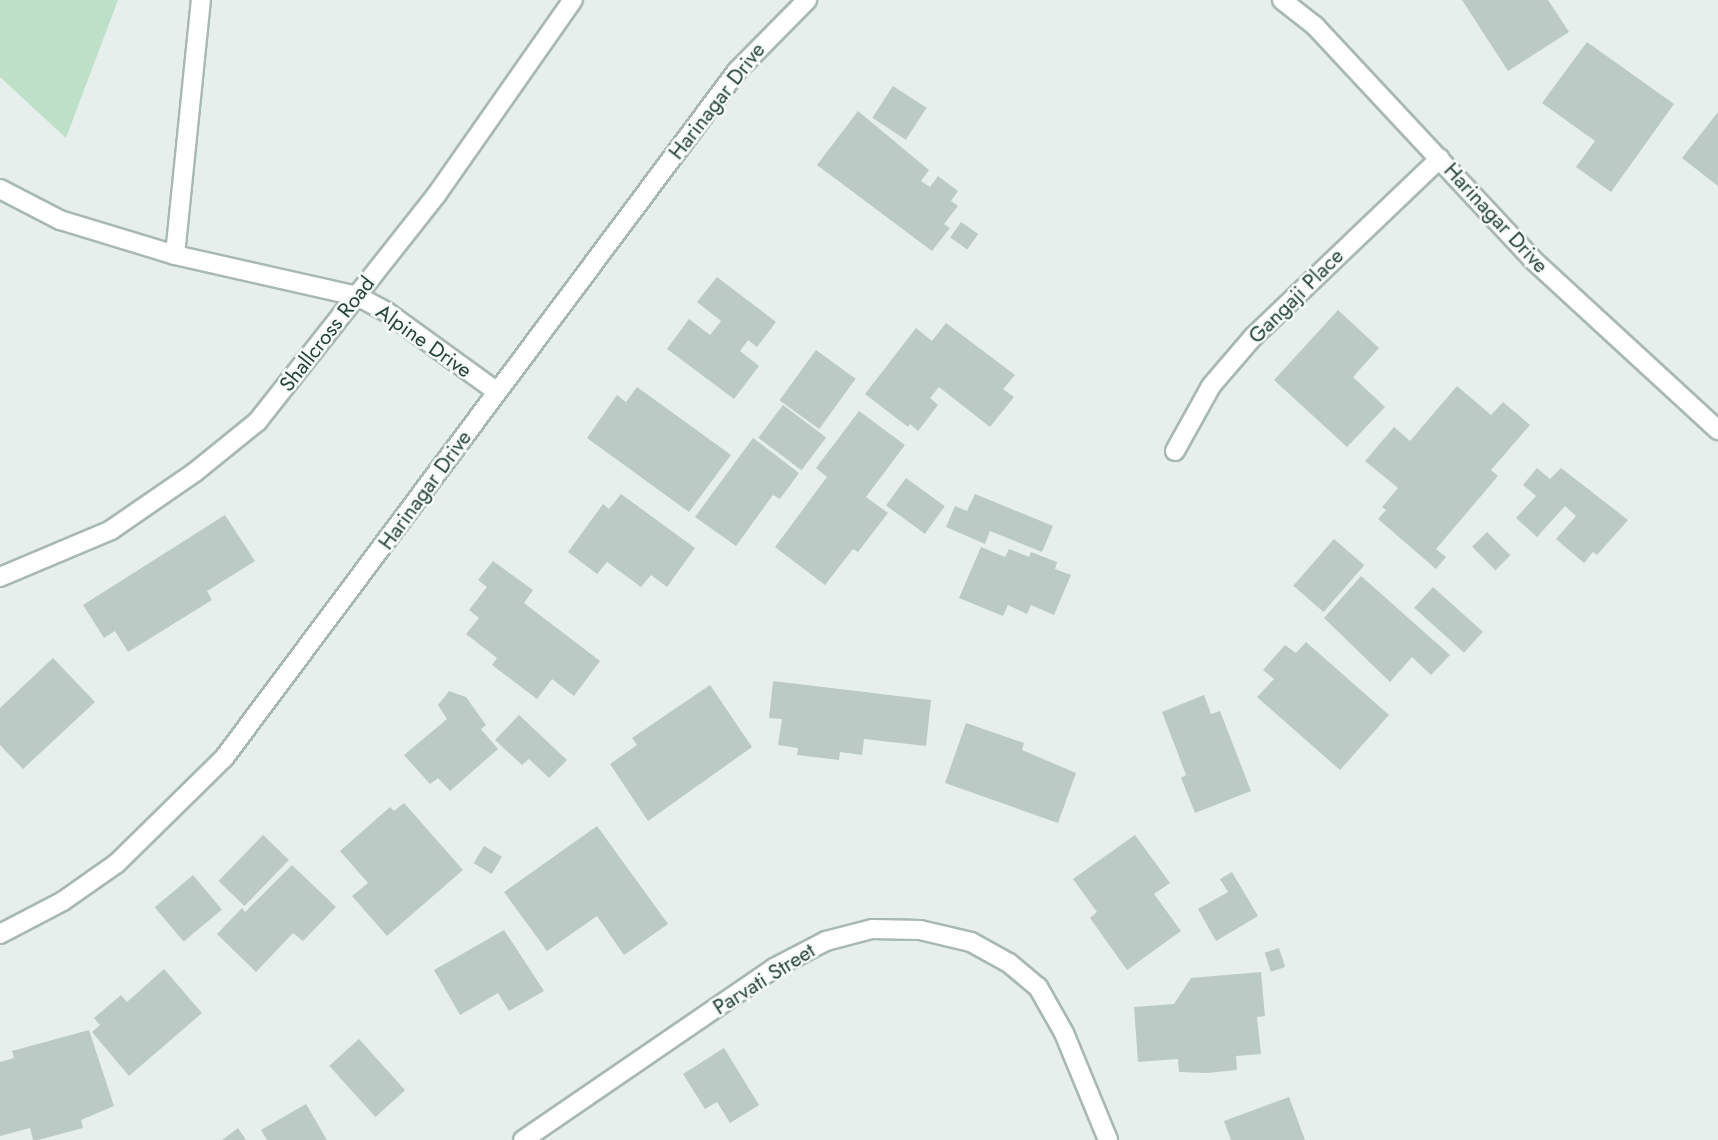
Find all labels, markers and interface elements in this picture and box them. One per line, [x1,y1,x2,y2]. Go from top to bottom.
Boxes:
street label: Harinagar Drive [664,38,770,164]
street label: Harinagar Drive [1439,158,1553,278]
street label: Gangaji Place [1243,243,1349,349]
street label: Shallcross Road [274,271,380,397]
street label: Alpine Drive [371,299,477,383]
street label: Harinagar Drive [373,425,477,555]
street label: Parvati Street [709,938,819,1020]

